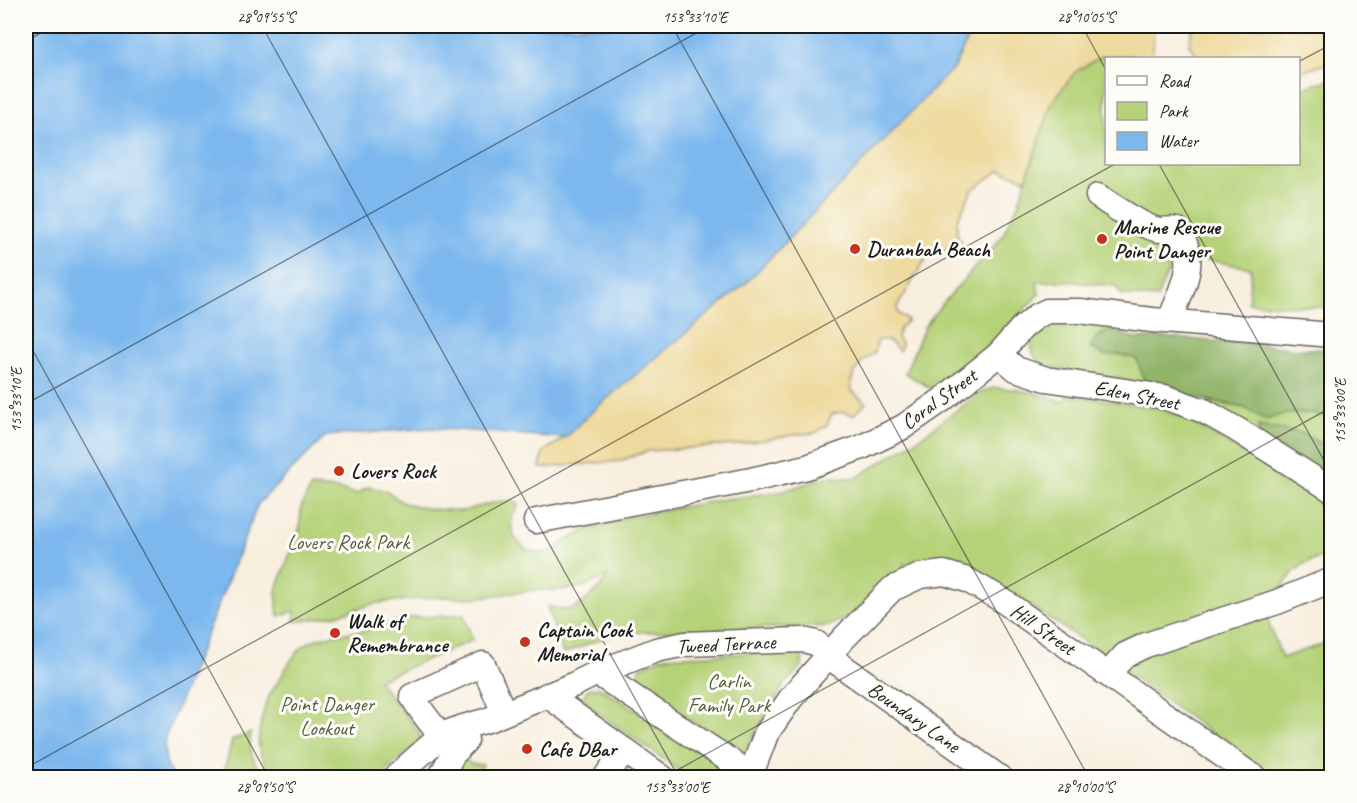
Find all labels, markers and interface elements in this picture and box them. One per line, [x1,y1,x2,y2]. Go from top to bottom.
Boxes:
text: 28°09'55"S [237,8,297,27]
text: 153°33'10"E [663,8,729,27]
text: 28°10'05"S [1057,8,1117,27]
legend [1105,57,1300,165]
text: Road [1159,70,1192,92]
text: Park [1159,100,1189,122]
text: Water [1159,130,1200,152]
place label: Marine Rescue Point Danger [1114,214,1222,264]
marker: Marine Rescue Point Danger [1095,232,1109,246]
place label: Duranbah Beach [867,236,991,262]
marker: Duranbah Beach [848,242,862,256]
street label: Coral Street [896,362,984,435]
text: 153°33'10"E [7,366,26,432]
street label: Eden Street [1092,374,1184,416]
text: 153°33'00"E [1331,377,1350,443]
place label: Lovers Rock [351,458,438,484]
marker: Lovers Rock [332,464,346,478]
park label: Lovers Rock Park [287,529,411,555]
street label: Hill Street [1005,597,1082,662]
place label: Walk of Remembrance [347,608,449,658]
place label: Captain Cook Memorial [537,617,634,667]
marker: Walk of Remembrance [328,626,342,640]
street label: Tweed Terrace [676,628,777,660]
marker: Captain Cook Memorial [518,635,532,649]
park label: Carlin Family Park [688,668,771,718]
street label: Boundary Lane [863,676,966,759]
park label: Point Danger Lookout [280,691,375,741]
place label: Cafe DBar [539,736,619,762]
marker: Cafe DBar [520,742,534,756]
text: 28°09'50"S [236,778,296,797]
text: 153°33'00"E [645,778,711,797]
text: 28°10'00"S [1056,778,1116,797]

